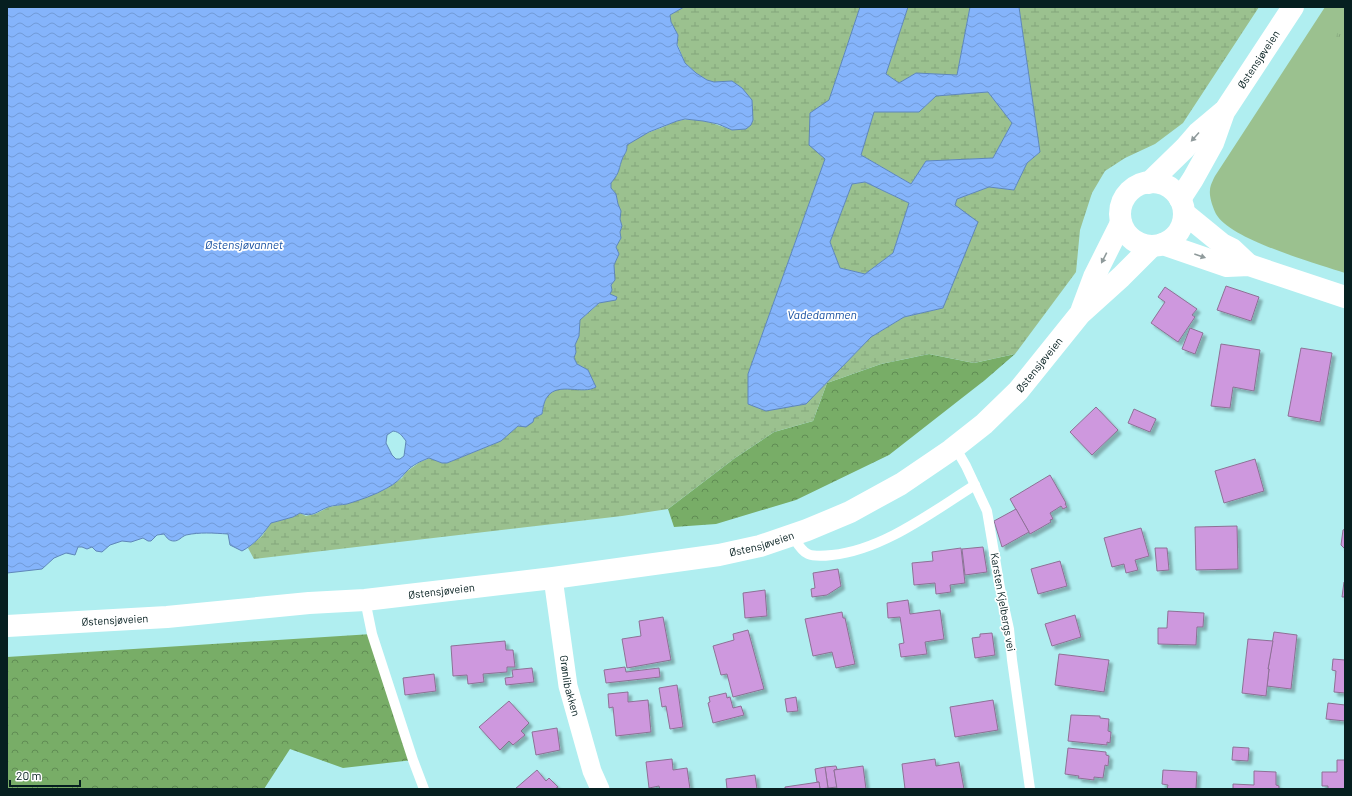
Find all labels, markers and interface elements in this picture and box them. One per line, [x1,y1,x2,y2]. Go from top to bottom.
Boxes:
street label: Østensjøveien [1234,27,1282,91]
one-way arrow [1191,133,1200,142]
water label: Østensjøvannet [205,237,284,251]
one-way arrow [1101,252,1107,264]
one-way arrow [1195,253,1207,259]
water label: Vadedammen [787,307,857,321]
street label: Østensjøveien [1013,334,1065,394]
street label: Østensjøveien [728,528,796,559]
street label: Karsten Kjelbergs vei [988,552,1019,652]
street label: Østensjøveien [407,580,475,601]
street label: Østensjøveien [81,611,149,628]
street label: Grønlibakken [558,654,583,718]
scale bar [10,762,80,788]
text: 20 m [16,768,42,782]

